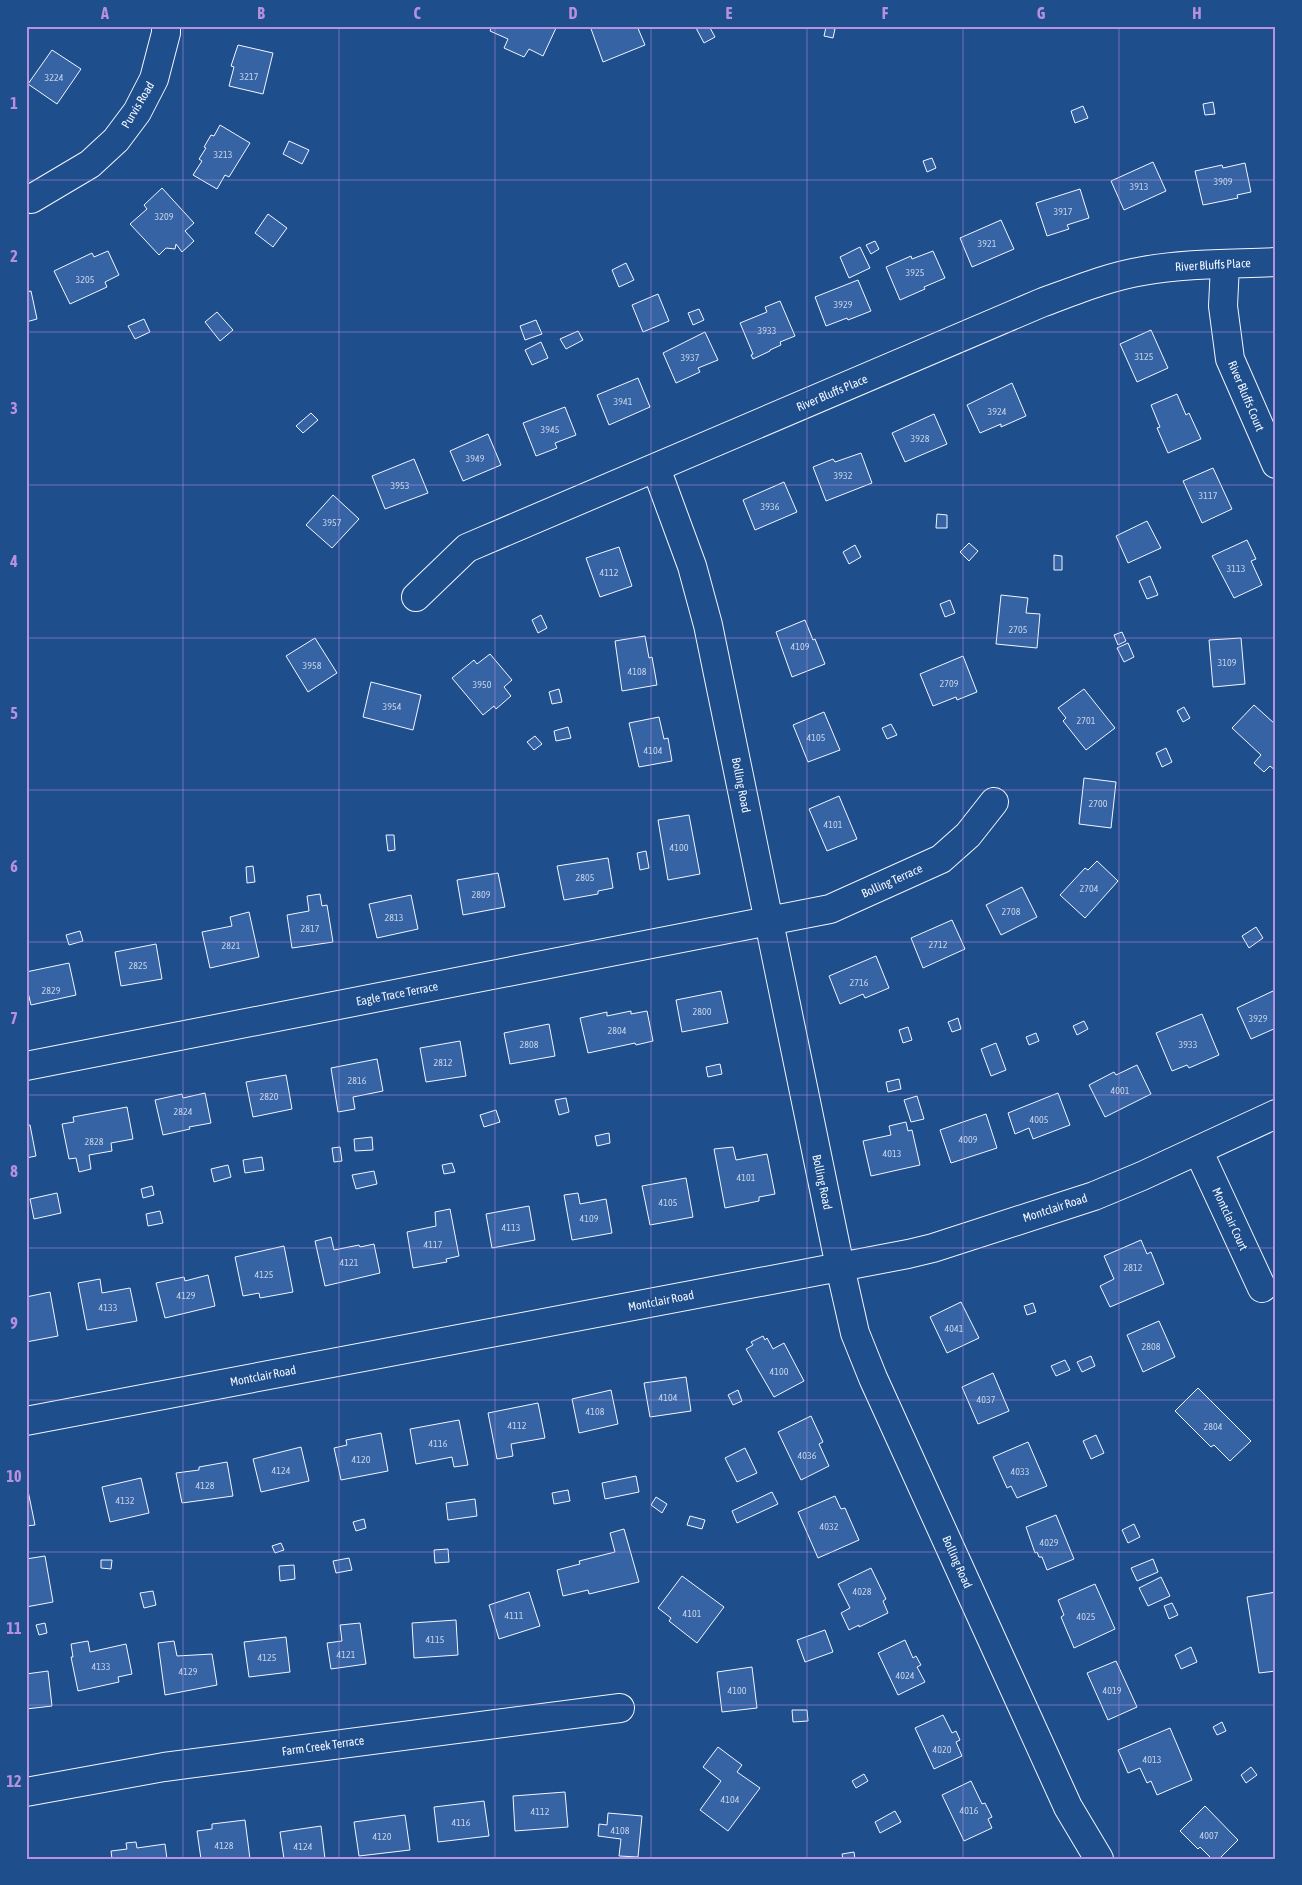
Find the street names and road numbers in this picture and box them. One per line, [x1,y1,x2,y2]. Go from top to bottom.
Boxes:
street label: Purvis Road [119,79,157,131]
street label: River Bluffs Place [1175,256,1251,274]
street label: River Bluffs Court [1225,359,1267,434]
street label: River Bluffs Place [794,372,870,414]
street label: Bolling Road [729,756,753,814]
street label: Bolling Terrace [859,861,925,901]
street label: Eagle Trace Terrace [355,979,439,1009]
street label: Bolling Road [809,1153,835,1211]
street label: Montclair Court [1209,1185,1251,1253]
street label: Montclair Road [1021,1191,1089,1225]
street label: Montclair Road [627,1288,695,1314]
street label: Montclair Road [229,1363,297,1389]
street label: Bolling Road [939,1534,975,1590]
street label: Farm Creek Terrace [281,1733,365,1759]

